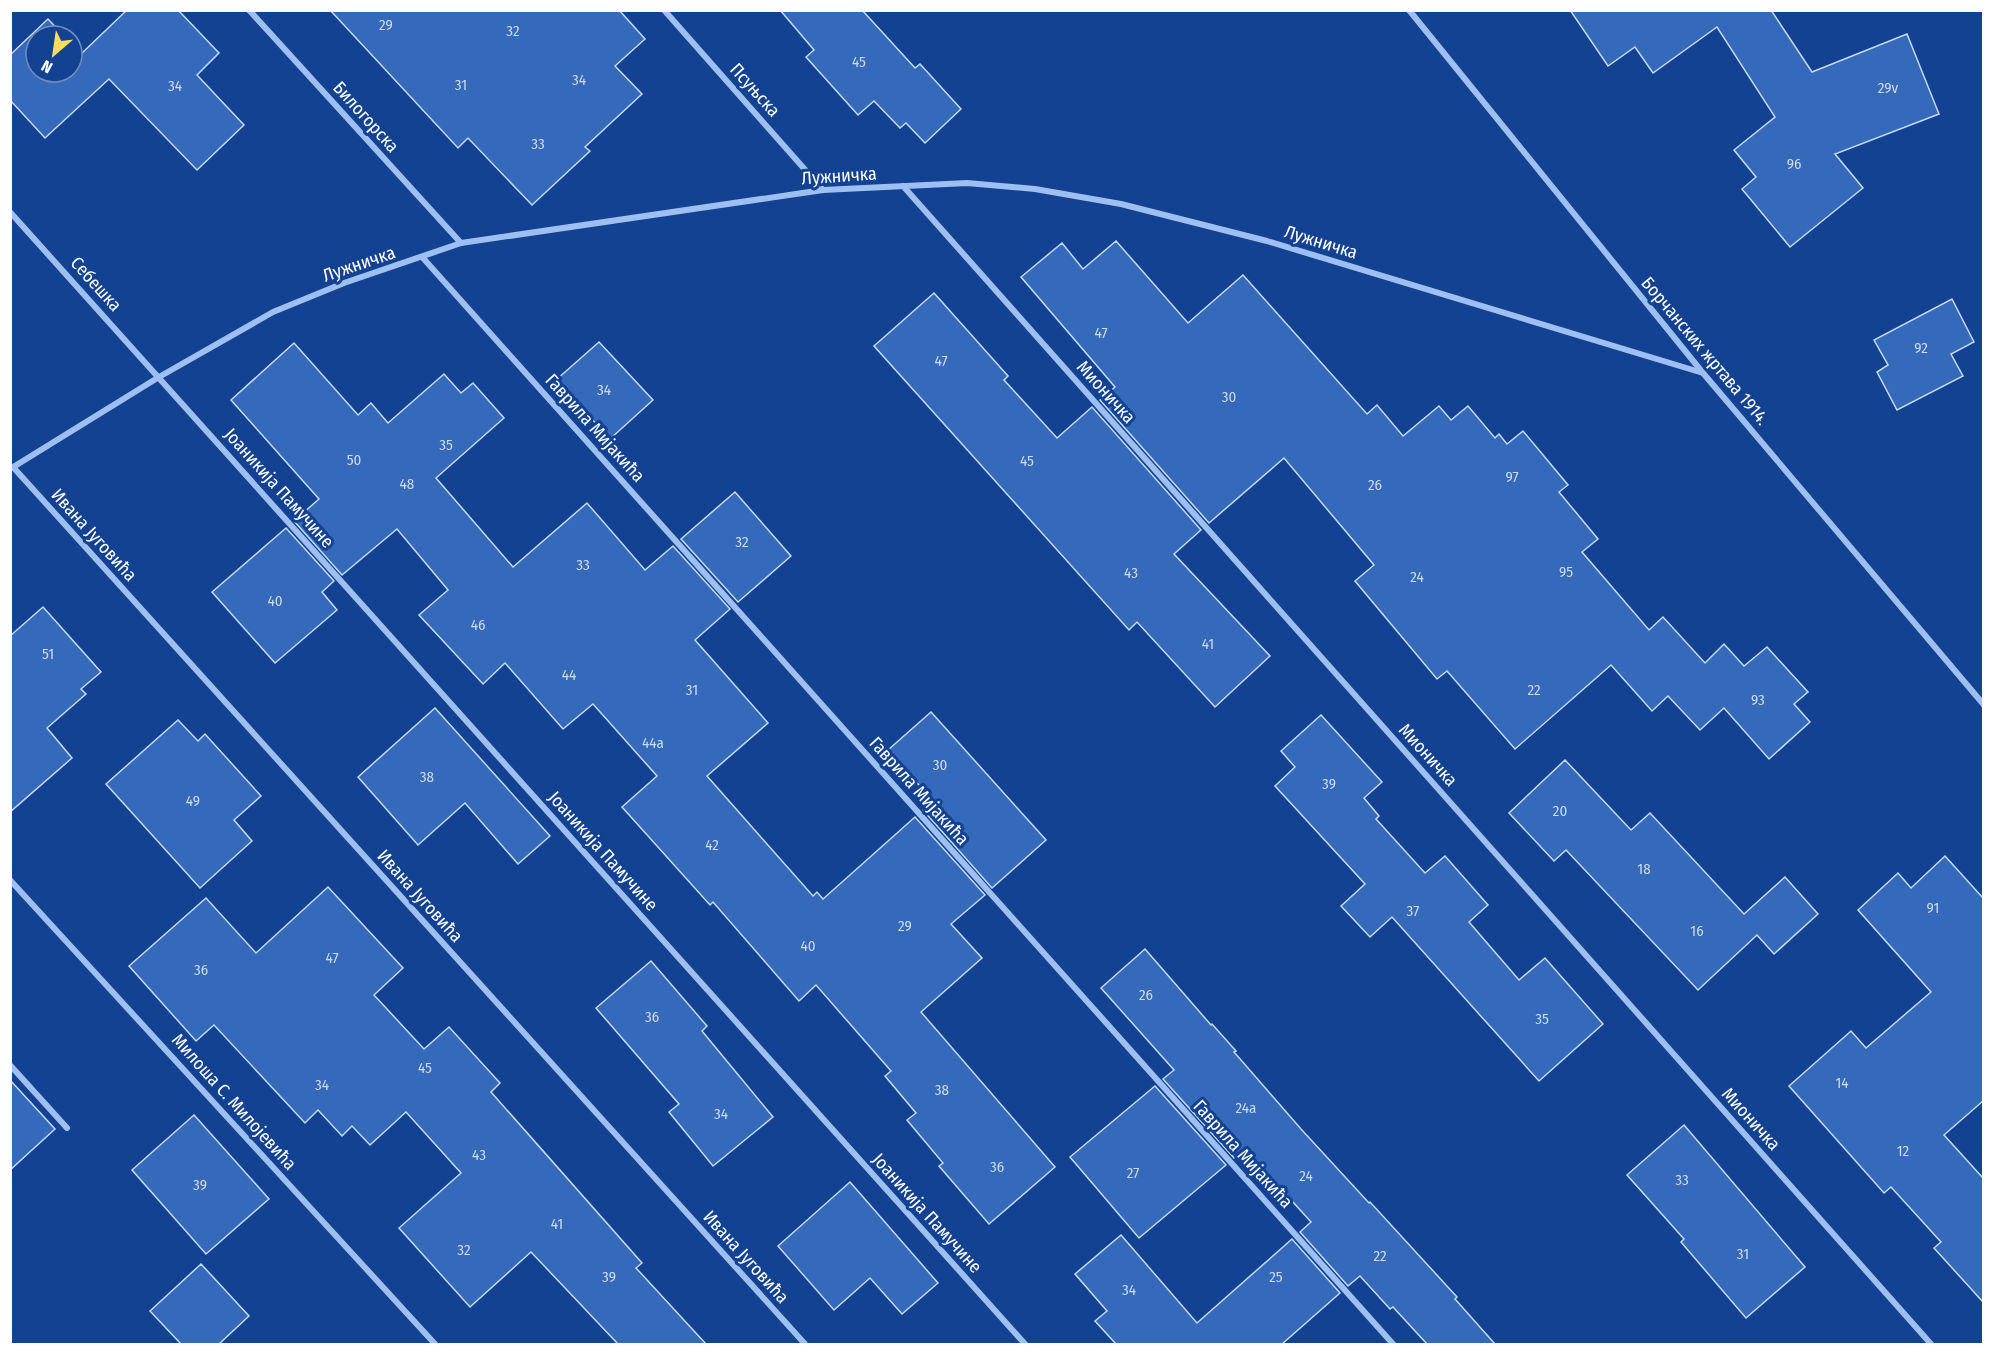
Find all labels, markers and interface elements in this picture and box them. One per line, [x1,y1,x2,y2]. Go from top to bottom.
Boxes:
house number: 29 [379,16,393,34]
house number: 32 [506,22,520,40]
north arrow [24,24,84,84]
house number: 45 [852,53,866,71]
text: N [38,56,56,77]
street label: Псуњска [725,59,785,121]
house number: 34 [572,71,586,89]
house number: 31 [455,76,467,94]
house number: 34 [168,77,182,95]
street label: Билогорска [328,77,404,157]
house number: 29v [1878,79,1899,97]
house number: 33 [531,135,545,153]
house number: 96 [1787,155,1801,173]
street label: Лужничка [801,162,877,190]
street label: Лужничка [1282,220,1360,264]
street label: Лужничка [320,241,398,287]
street label: Себешка [66,252,126,316]
street label: Борчанских жртава 1914. [1637,272,1774,430]
house number: 47 [1094,324,1108,342]
house number: 92 [1914,339,1928,357]
house number: 47 [934,352,948,370]
street label: Мионичка [1072,356,1140,428]
street label: Гаврила Мијакића [541,369,650,487]
house number: 34 [597,381,611,399]
house number: 30 [1222,388,1236,406]
street label: Јоаникија Памучине [219,424,339,553]
house number: 35 [439,436,453,454]
house number: 50 [347,451,361,469]
house number: 45 [1020,452,1034,470]
house number: 97 [1505,468,1519,486]
house number: 48 [400,475,414,493]
house number: 26 [1368,476,1382,494]
street label: Ивана Југовића [47,484,142,586]
house number: 32 [735,533,749,551]
house number: 33 [576,556,590,574]
house number: 95 [1559,563,1573,581]
house number: 43 [1124,564,1138,582]
house number: 24 [1410,568,1424,586]
house number: 40 [267,592,283,610]
house number: 46 [471,616,485,634]
house number: 41 [1202,635,1214,653]
house number: 51 [42,645,54,663]
house number: 44 [562,666,576,684]
house number: 31 [686,681,698,699]
house number: 22 [1527,681,1541,699]
house number: 93 [1751,691,1765,709]
street label: Мионичка [1394,719,1462,791]
street label: Гаврила Мијакића [865,732,974,850]
house number: 44a [642,734,664,752]
house number: 30 [933,756,947,774]
house number: 38 [420,768,434,786]
house number: 39 [1322,775,1336,793]
street label: Јоаникија Памучине [543,787,663,916]
house number: 49 [186,792,200,810]
house number: 20 [1553,802,1567,820]
house number: 42 [705,836,719,854]
street label: Ивана Југовића [373,845,468,947]
house number: 18 [1637,860,1651,878]
house number: 91 [1927,899,1939,917]
house number: 37 [1407,902,1419,920]
house number: 29 [898,917,912,935]
house number: 16 [1690,922,1704,940]
house number: 40 [800,937,816,955]
house number: 47 [325,949,339,967]
house number: 36 [194,961,208,979]
house number: 26 [1139,986,1153,1004]
house number: 36 [645,1008,659,1026]
house number: 35 [1535,1010,1549,1028]
street label: Милоша С. Милојевића [167,1029,301,1175]
house number: 45 [418,1059,432,1077]
house number: 14 [1835,1074,1849,1092]
house number: 34 [315,1076,329,1094]
house number: 38 [935,1081,949,1099]
street label: Мионичка [1717,1083,1785,1155]
street label: Гаврила Мијакића [1189,1095,1298,1213]
house number: 24a [1236,1099,1256,1117]
house number: 34 [714,1105,728,1123]
house number: 12 [1897,1142,1910,1160]
house number: 43 [472,1146,486,1164]
street label: Јоаникија Памучине [867,1149,987,1278]
house number: 36 [990,1158,1004,1176]
house number: 27 [1127,1164,1139,1182]
house number: 24 [1299,1167,1313,1185]
house number: 33 [1675,1171,1689,1189]
house number: 39 [193,1176,207,1194]
street label: Ивана Југовића [699,1206,794,1308]
house number: 41 [551,1215,563,1233]
house number: 32 [457,1241,471,1259]
house number: 31 [1737,1245,1749,1263]
house number: 22 [1373,1247,1387,1265]
house number: 39 [602,1268,616,1286]
house number: 25 [1269,1268,1283,1286]
house number: 34 [1122,1281,1136,1299]

